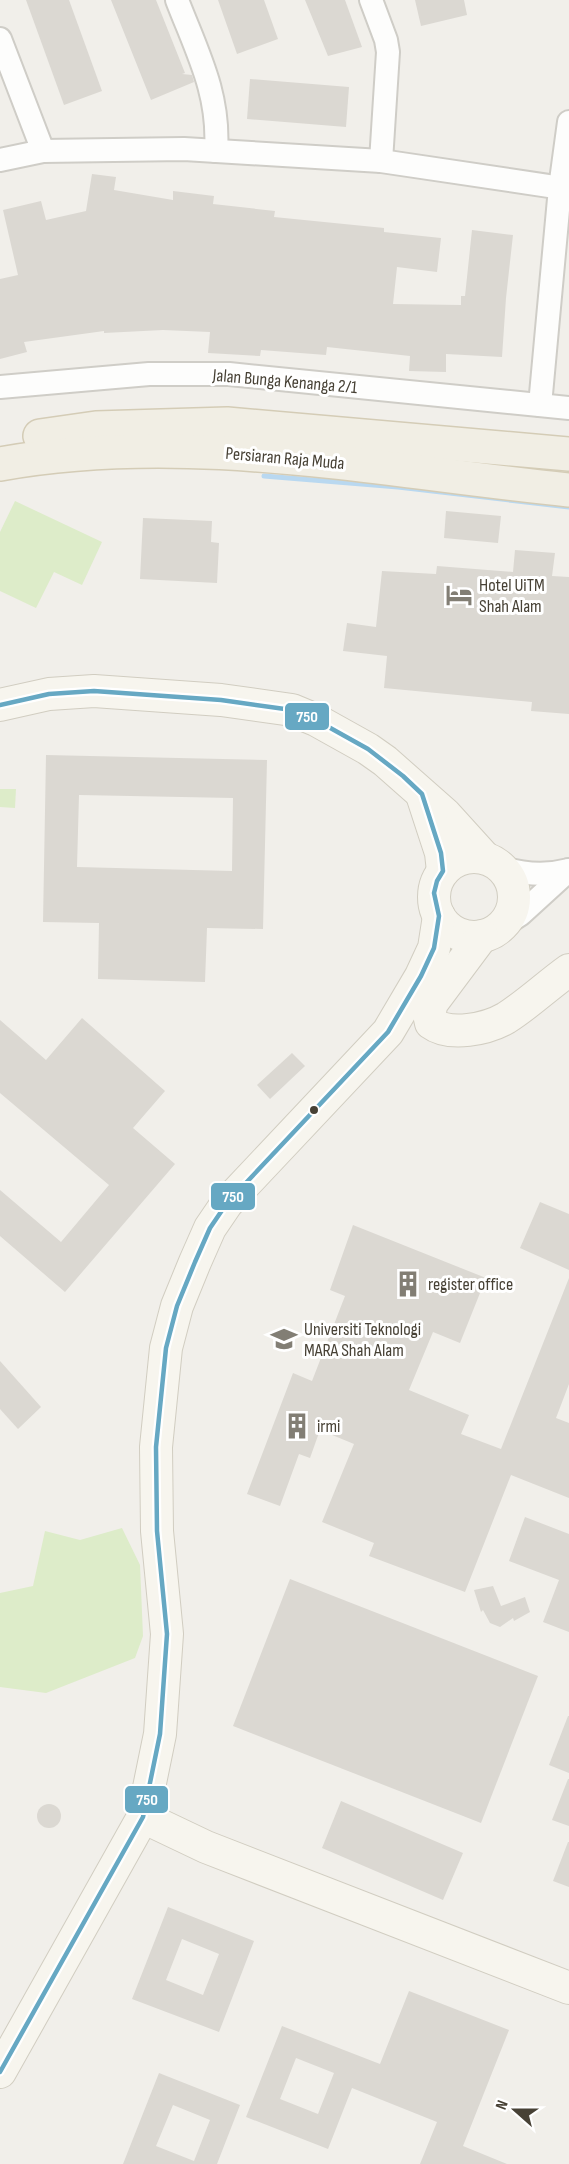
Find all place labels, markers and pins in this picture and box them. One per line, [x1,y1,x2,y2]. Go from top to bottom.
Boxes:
place label: Hotel UiTM Shah Alam [479,575,545,617]
hotel icon: Hotel UiTM Shah Alam [444,580,474,610]
unlabelled marker [308,1104,320,1116]
building icon: register office [393,1269,423,1299]
place label: register office [428,1274,513,1295]
place label: Universiti Teknologi MARA Shah Alam [304,1319,421,1361]
school or university icon: Universiti Teknologi MARA Shah Alam [269,1324,299,1354]
building icon: irmi [282,1411,312,1441]
place label: irmi [317,1416,340,1437]

